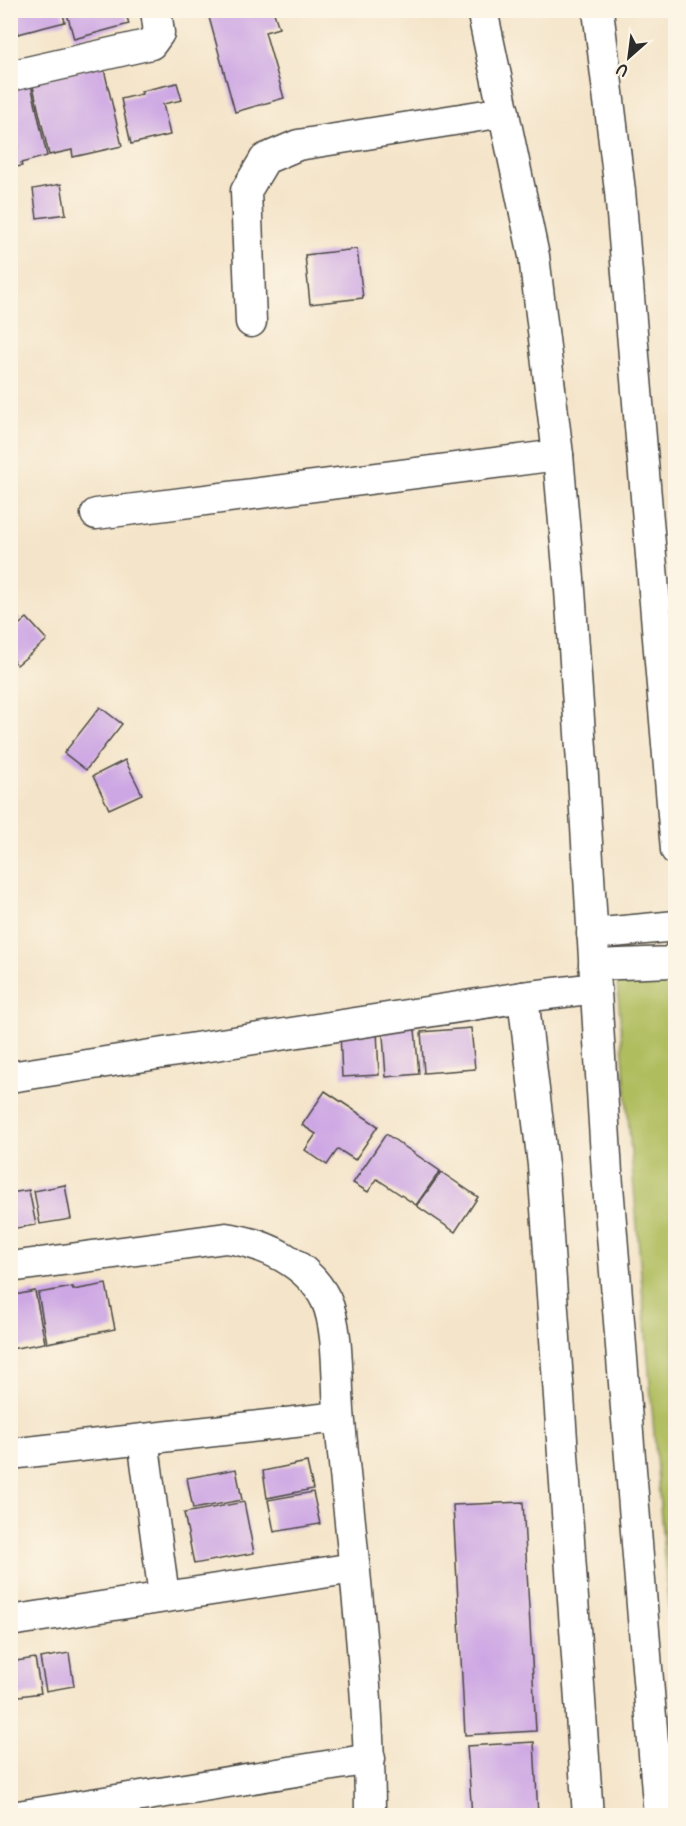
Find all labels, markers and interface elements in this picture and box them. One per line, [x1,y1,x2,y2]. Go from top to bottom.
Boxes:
north arrow [599,27,659,87]
text: U [613,58,632,81]

